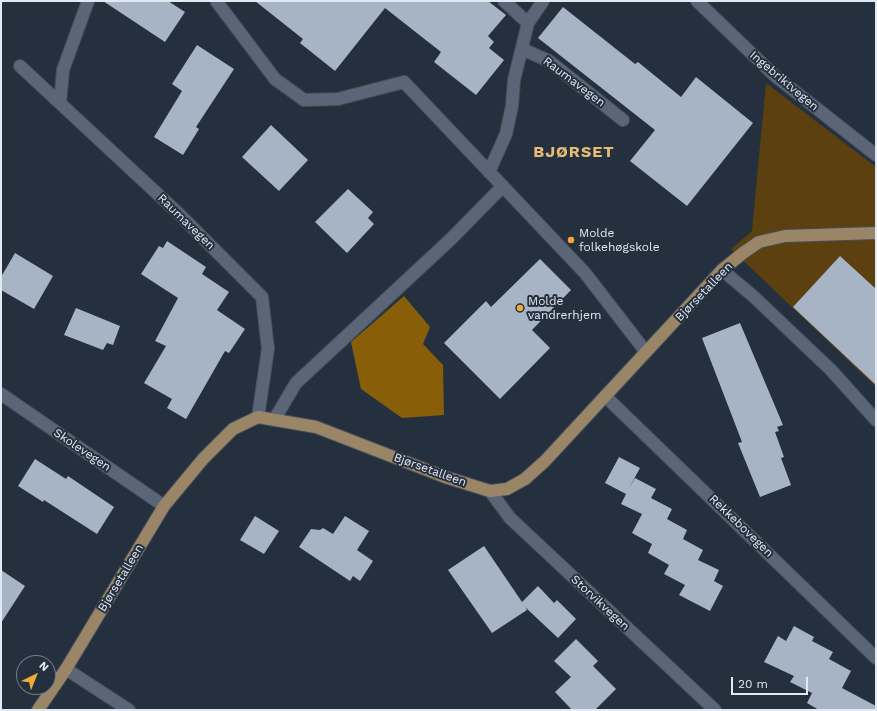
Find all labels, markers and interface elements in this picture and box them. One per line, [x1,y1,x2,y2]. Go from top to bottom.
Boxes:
street label: Ingebriktvegen [747,48,821,114]
street label: Raumavegen [540,54,608,110]
district label: BJØRSET [533,142,615,162]
street label: Raumavegen [154,191,218,253]
place label: Molde folkehøgskole [579,226,660,254]
marker: Molde folkehøgskole [566,235,576,245]
street label: Bjørsetalleen [672,260,736,324]
place label: Molde vandrerhjem [528,294,601,322]
marker: Molde vandrerhjem [515,303,525,313]
street label: Skolevegen [51,426,113,474]
street label: Bjørsetalleen [392,450,468,490]
street label: Rekkebovegen [706,492,776,560]
street label: Bjørsetalleen [95,542,147,614]
street label: Storvikvegen [568,572,632,634]
north arrow [16,655,56,695]
text: N [36,659,51,674]
scale bar [733,669,810,695]
text: 20 m [738,677,768,691]

